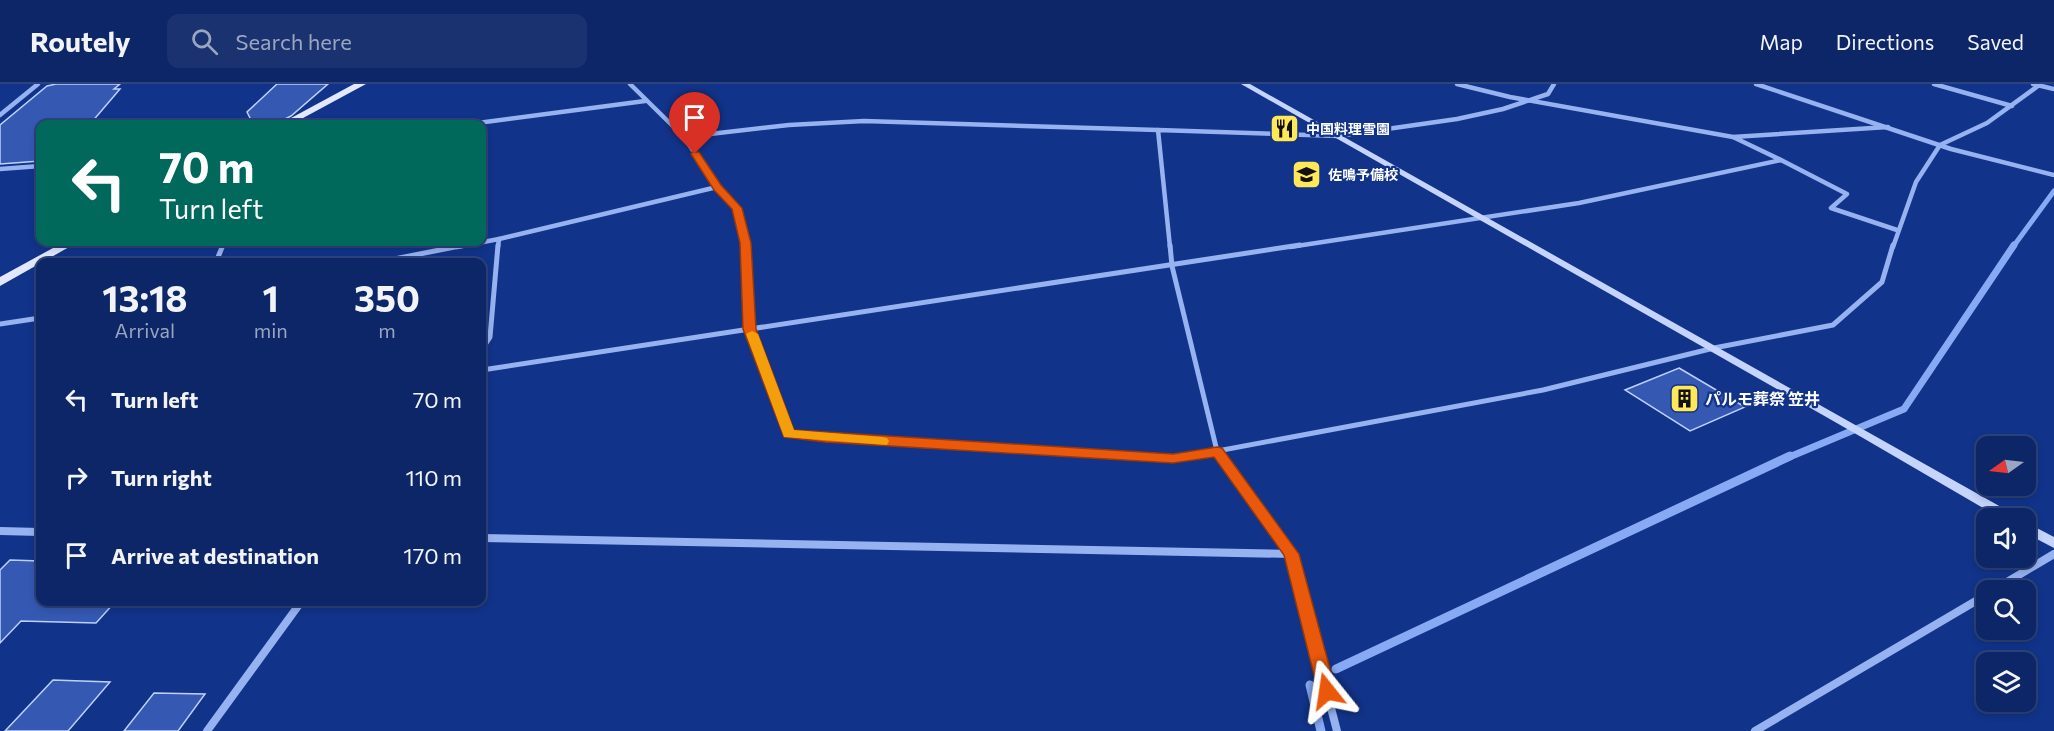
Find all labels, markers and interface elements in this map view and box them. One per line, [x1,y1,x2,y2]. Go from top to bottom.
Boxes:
search box [167,14,587,68]
text: Routely [30,24,131,58]
icon: search [188,25,221,58]
text: Search here [236,28,352,55]
text: Map [1760,29,1803,54]
text: Directions [1836,29,1934,54]
text: Saved [1967,29,2024,54]
pin [669,92,720,154]
icon: arrive [678,101,711,134]
restaurant icon: 中国料理雪園 [1269,112,1301,144]
place label: 中国料理雪園 [1306,120,1390,137]
text: 70 m [159,140,254,192]
icon: left [60,144,138,222]
school or university icon: 佐鳴予備校 [1291,158,1323,190]
place label: 佐鳴予備校 [1328,166,1398,183]
text: Turn left [159,192,263,225]
text: 13:18 [102,275,188,319]
text: 1 [263,275,279,319]
text: 350 [354,275,420,319]
text: Arrival [115,318,175,342]
text: min [254,318,288,342]
text: m [378,318,396,342]
building icon: パルモ葬祭 笠井 [1668,382,1700,414]
icon: left [60,383,93,416]
text: Turn left [111,386,198,413]
text: 70 m [413,386,462,413]
place label: パルモ葬祭 笠井 [1705,389,1820,408]
north arrow [1976,436,2036,496]
map controls [1976,436,2036,712]
icon: right [60,461,93,494]
text: Turn right [111,464,212,491]
text: 110 m [405,464,462,491]
button: sound [1976,508,2036,568]
icon: arrive [60,539,93,572]
text: Arrive at destination [111,542,319,569]
text: 170 m [403,542,462,569]
button: search [1976,580,2036,640]
button: layers [1976,652,2036,712]
position arrow [1295,659,1359,723]

